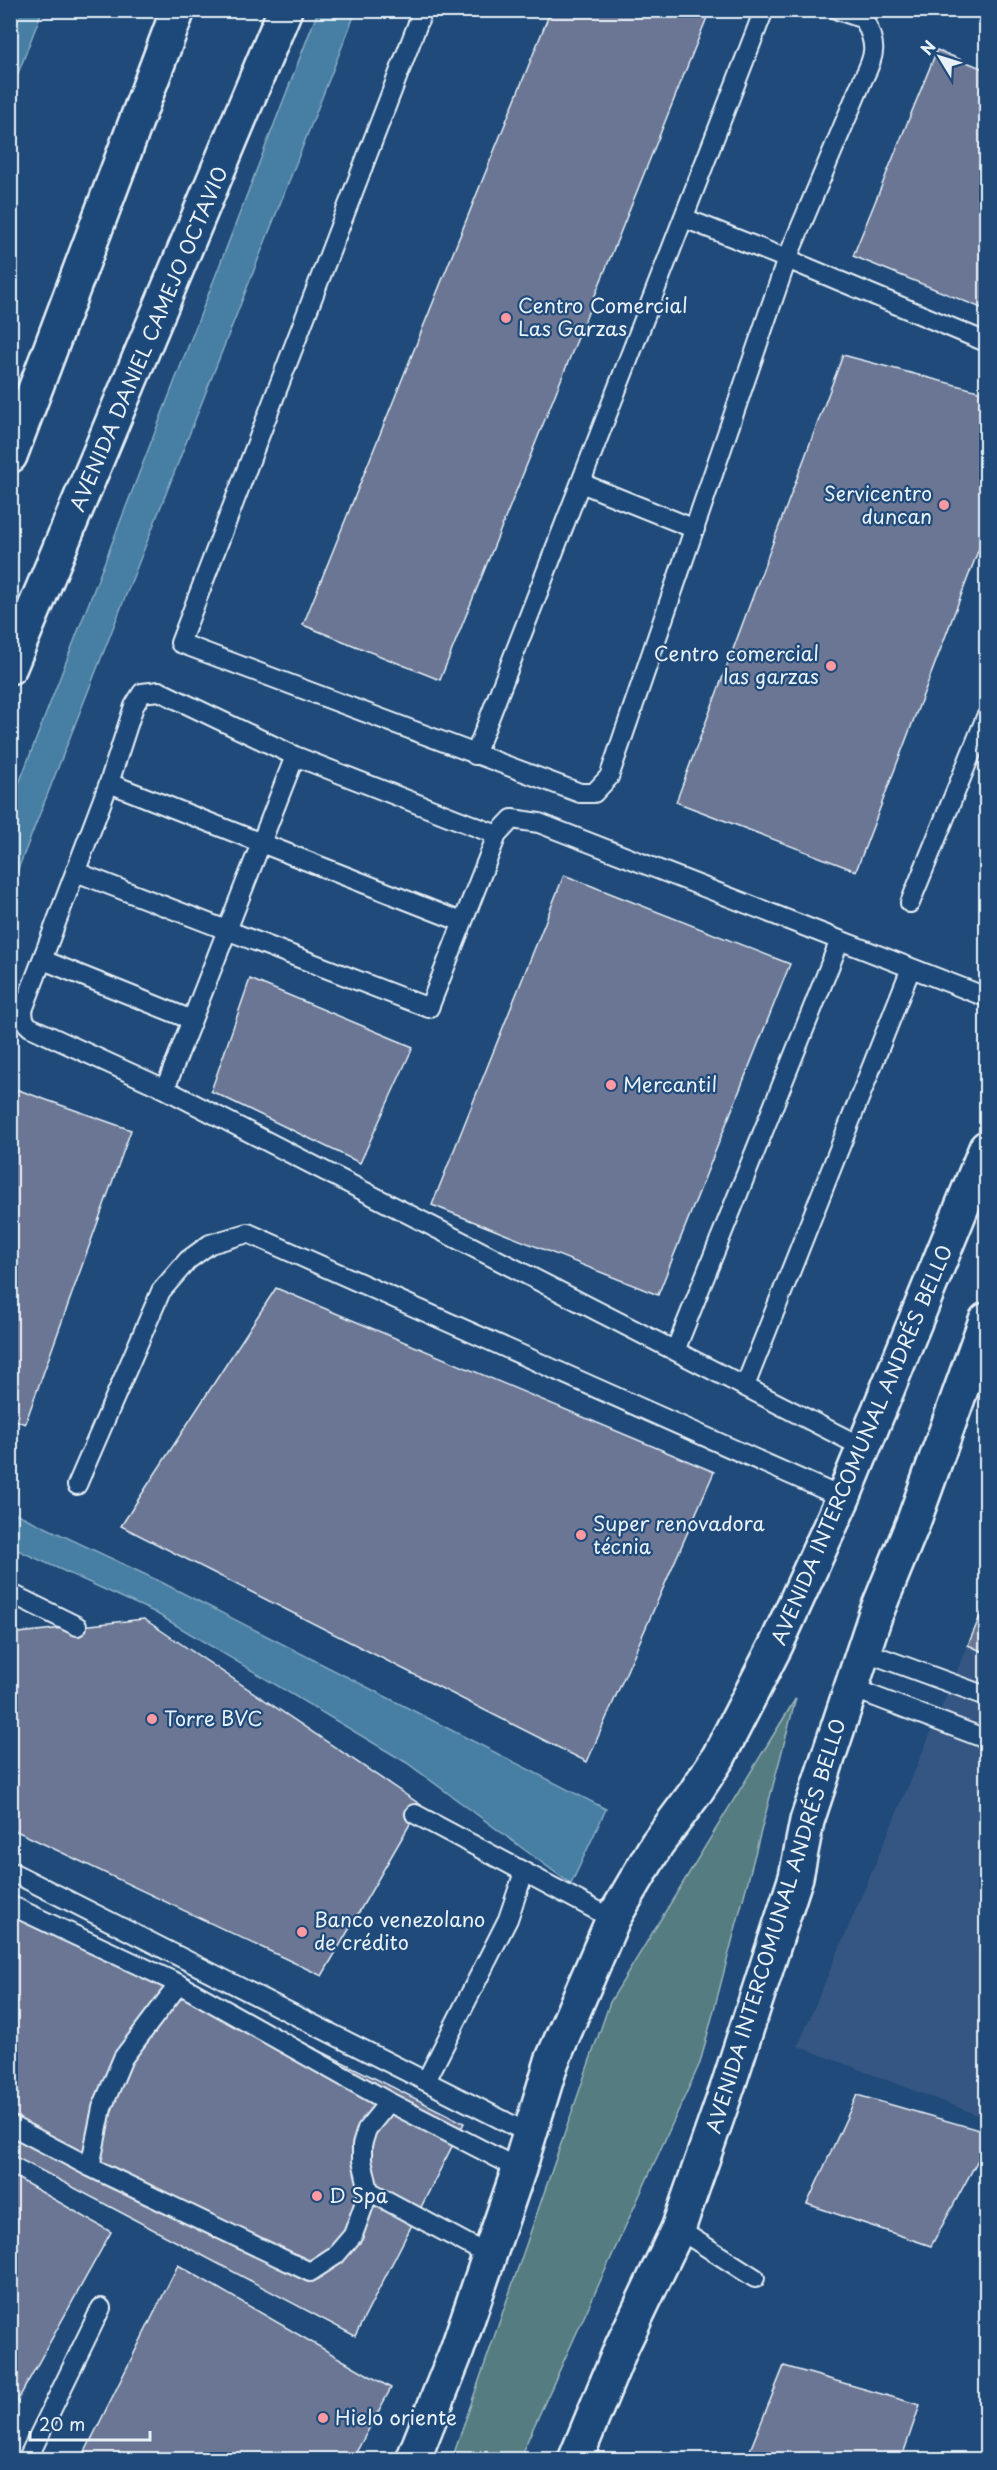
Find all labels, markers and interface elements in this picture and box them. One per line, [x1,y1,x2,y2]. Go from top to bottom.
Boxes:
north arrow [910,27,970,87]
text: N [914,35,941,60]
street label: AVENIDA DANIEL CAMEJO OCTAVIO [62,161,235,516]
place label: Centro Comercial Las Garzas [518,290,688,343]
marker: Centro Comercial Las Garzas [499,311,513,325]
place label: Servicentro duncan [824,478,932,531]
marker: Servicentro duncan [937,498,951,512]
place label: Centro comercial las garzas [654,638,819,691]
marker: Centro comercial las garzas [824,659,838,673]
place label: Mercantil [623,1069,717,1099]
marker: Mercantil [604,1078,618,1092]
street label: AVENIDA INTERCOMUNAL ANDRÉS BELLO [763,1240,959,1649]
place label: Super renovadora técnia [593,1508,766,1561]
marker: Super renovadora técnia [574,1528,588,1542]
place label: Torre BVC [164,1703,263,1733]
marker: Torre BVC [145,1712,159,1726]
street label: AVENIDA INTERCOMUNAL ANDRÉS BELLO [698,1715,853,2137]
place label: Banco venezolano de crédito [314,1904,485,1957]
marker: Banco venezolano de crédito [295,1925,309,1939]
place label: D Spa [329,2180,389,2210]
marker: D Spa [310,2189,324,2203]
place label: Hielo oriente [335,2402,457,2432]
scale bar [30,2404,150,2442]
text: 20 m [39,2410,85,2437]
marker: Hielo oriente [316,2411,330,2425]

